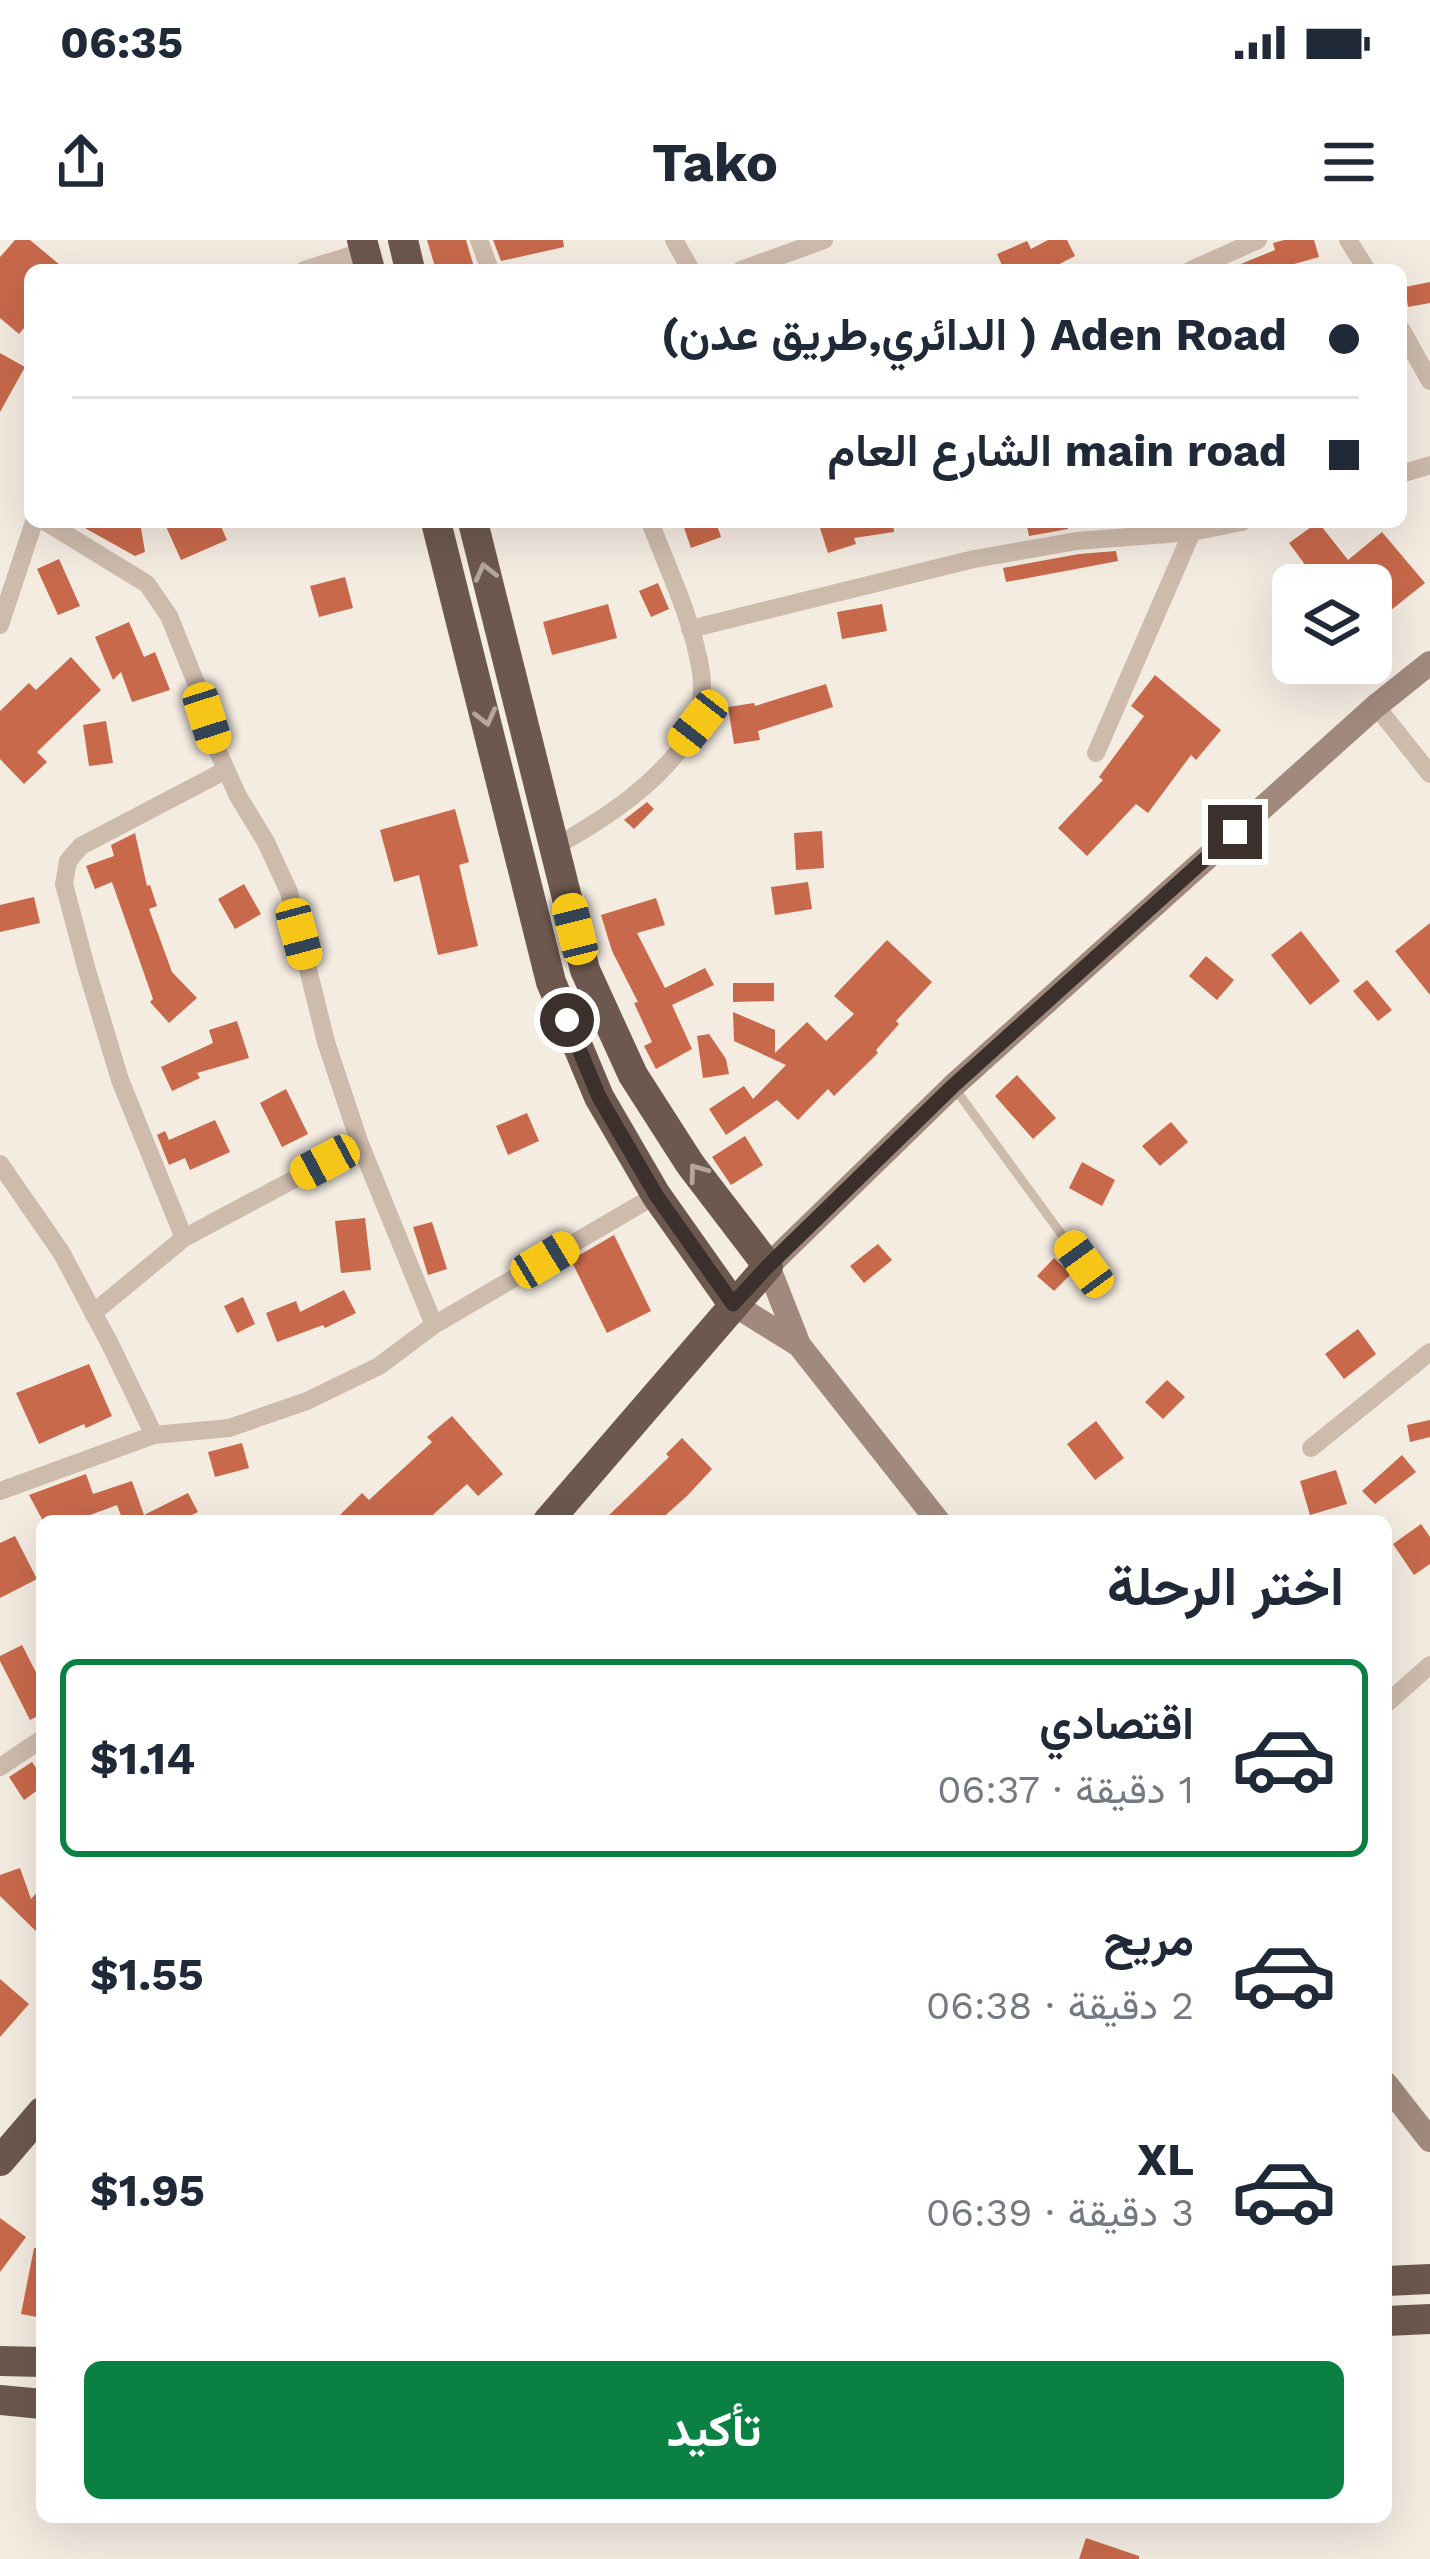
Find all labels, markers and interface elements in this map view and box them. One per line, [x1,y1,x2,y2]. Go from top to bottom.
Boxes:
text: 06:35 [60,16,183,69]
icon: share [48,129,114,195]
icon: menu [1316,129,1382,195]
text: Tako [652,131,778,194]
text: Aden Road ( الدائري,طريق عدن) [661,308,1287,361]
text: main road الشارع العام [827,424,1287,477]
one-way arrow [474,563,499,583]
map controls [1272,564,1392,684]
button: layers [1272,564,1392,684]
car [179,678,235,758]
car [662,684,734,762]
one-way arrow [472,706,497,726]
route end [1208,805,1262,859]
car [549,890,601,968]
car [272,895,326,973]
route start [540,993,594,1047]
car [285,1129,365,1195]
one-way arrow [689,1163,711,1185]
car [1048,1224,1120,1304]
car [505,1226,585,1294]
text: اختر الرحلة [1107,1555,1344,1618]
text: اقتصادي [1039,1697,1194,1750]
icon: car [1230,1704,1338,1812]
text: $1.14 [90,1732,195,1785]
text: 1 دقيقة · 06:37 [937,1767,1194,1812]
text: مريح [1103,1913,1194,1966]
icon: car [1230,1920,1338,2028]
text: $1.55 [90,1948,204,2001]
text: 2 دقيقة · 06:38 [926,1983,1194,2028]
text: XL [1137,2133,1194,2186]
icon: car [1230,2136,1338,2244]
text: $1.95 [90,2164,205,2217]
text: 3 دقيقة · 06:39 [926,2190,1194,2235]
button: تأكيد [84,2361,1344,2499]

